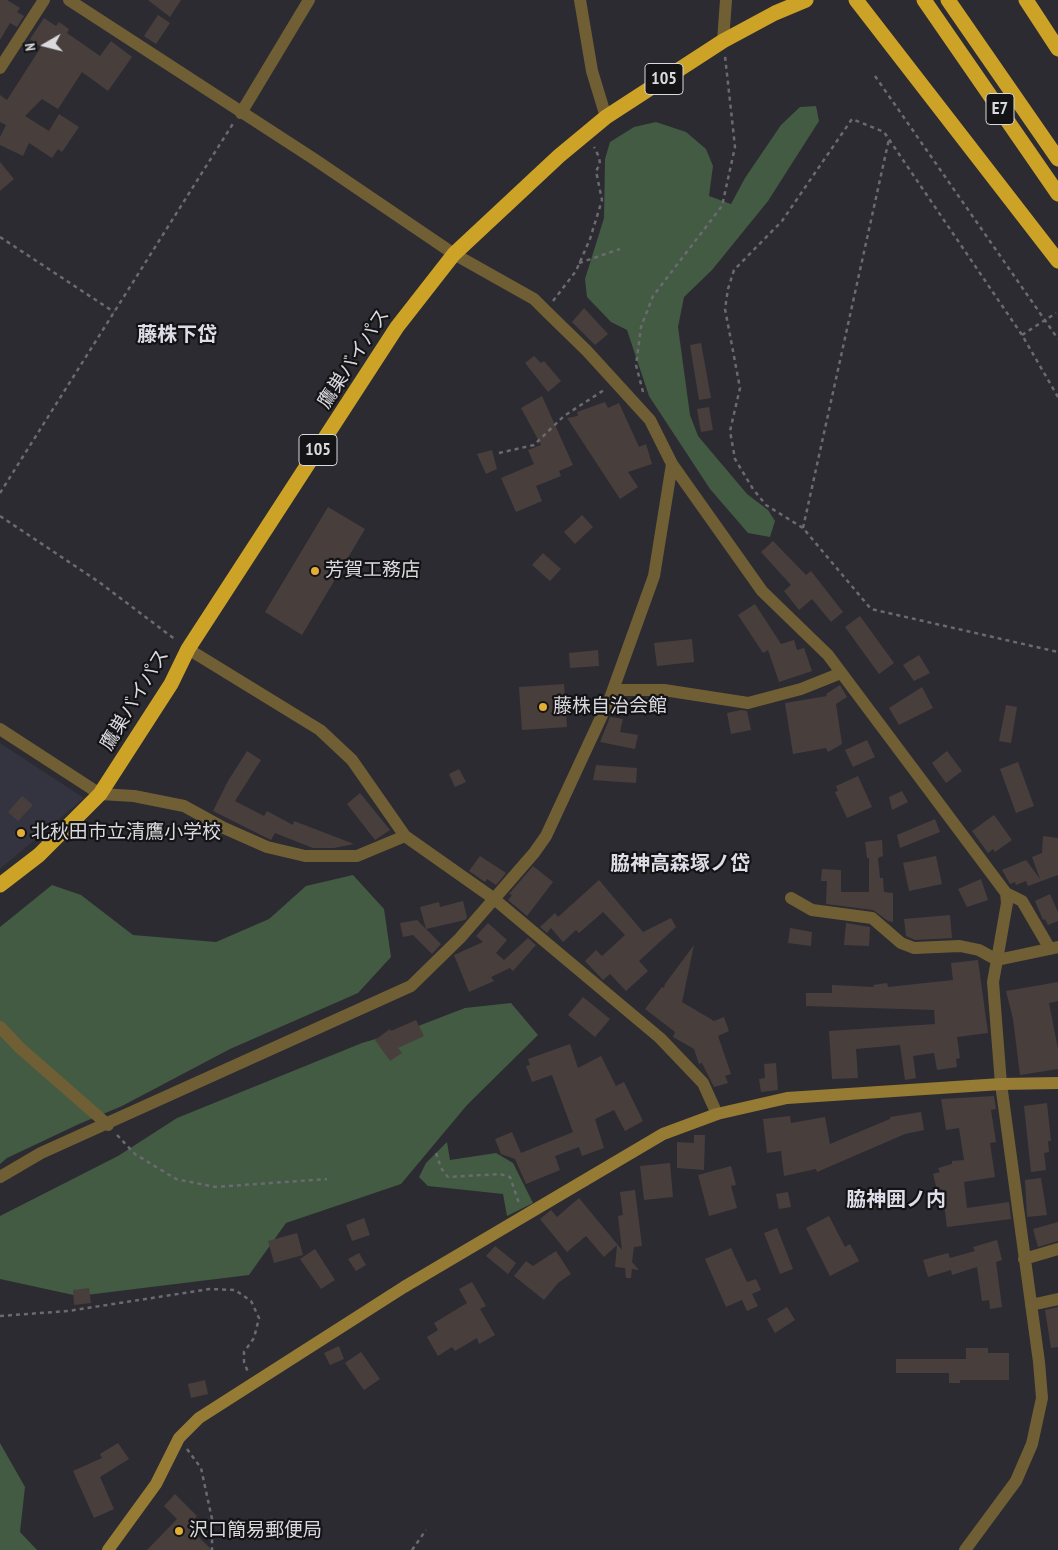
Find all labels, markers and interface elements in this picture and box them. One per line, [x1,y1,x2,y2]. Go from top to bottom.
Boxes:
north arrow [20,20,70,70]
text: N [21,42,40,52]
road number: 105 [645,64,683,95]
road number: E7 [986,94,1014,125]
street label: 鷹巣バイパス [313,305,395,413]
district label: 藤株下岱 [137,323,217,347]
road number: 105 [299,434,337,466]
place label: 芳賀工務店 [325,560,420,582]
marker: 芳賀工務店 [309,565,321,577]
street label: 鷹巣バイパス [96,645,174,755]
place label: 藤株自治会館 [553,696,667,718]
marker: 藤株自治会館 [537,701,549,713]
place label: 北秋田市立清鷹小学校 [31,822,221,844]
marker: 北秋田市立清鷹小学校 [15,827,27,839]
district label: 脇神高森塚ノ岱 [610,852,750,876]
district label: 脇神囲ノ内 [846,1188,946,1212]
place label: 沢口簡易郵便局 [189,1520,322,1542]
marker: 沢口簡易郵便局 [173,1525,185,1537]

